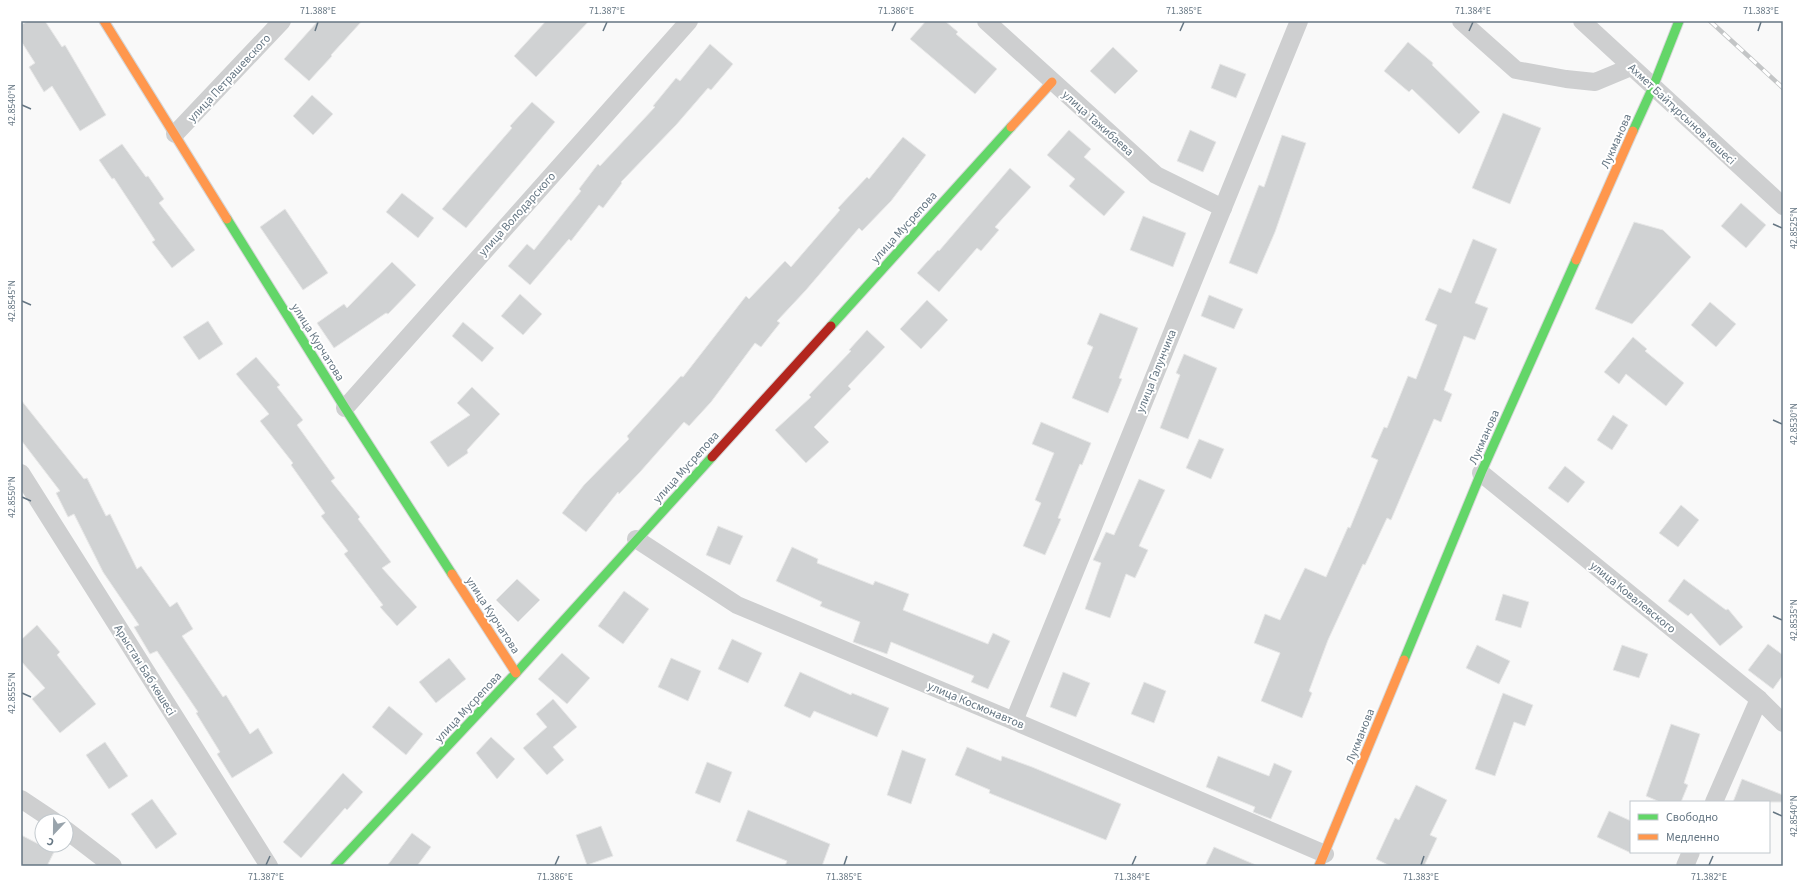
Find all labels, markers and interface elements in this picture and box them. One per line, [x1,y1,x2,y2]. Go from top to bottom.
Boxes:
text: 71.388°E [300,4,336,18]
text: 71.387°E [589,4,625,18]
text: 71.386°E [878,4,914,18]
text: 71.385°E [1166,4,1202,18]
text: 71.384°E [1455,4,1491,18]
text: 71.383°E [1743,4,1779,18]
street label: улица Петрашевского [184,30,275,126]
street label: Ахмет Байтұрсынов көшесі [1624,60,1739,169]
text: 42.8540°N [5,84,19,126]
street label: улица Тажибаева [1058,87,1137,160]
street label: Лукманова [1597,111,1636,171]
street label: улица Володарского [475,168,560,260]
street label: улица Мусрепова [867,188,941,267]
text: 42.8525°N [1787,207,1801,249]
text: 42.8545°N [5,280,19,322]
street label: улица Курчатова [287,300,348,384]
street label: улица Галунчика [1132,327,1181,415]
text: 42.8530°N [1787,403,1801,445]
street label: Лукманова [1465,407,1504,467]
street label: улица Мусрепова [649,428,723,507]
text: 42.8550°N [5,476,19,518]
street label: улица Ковалевского [1586,557,1679,637]
street label: улица Курчатова [461,573,524,657]
text: 42.8535°N [1787,599,1801,641]
street label: Арыстан Баб көшесі [110,621,180,719]
street label: улица Мусрепова [431,668,506,747]
text: 42.8555°N [5,672,19,714]
street label: улица Космонавтов [925,677,1027,733]
street label: Лукманова [1342,706,1379,766]
text: 42.8540°N [1787,795,1801,837]
legend [1630,801,1770,853]
text: Свободно [1666,809,1718,826]
north arrow [34,813,74,853]
text: Медленно [1666,829,1720,846]
text: С [44,833,56,850]
text: 71.387°E [248,870,284,884]
text: 71.386°E [537,870,573,884]
text: 71.385°E [826,870,862,884]
text: 71.384°E [1114,870,1150,884]
text: 71.383°E [1403,870,1439,884]
text: 71.382°E [1691,870,1727,884]

